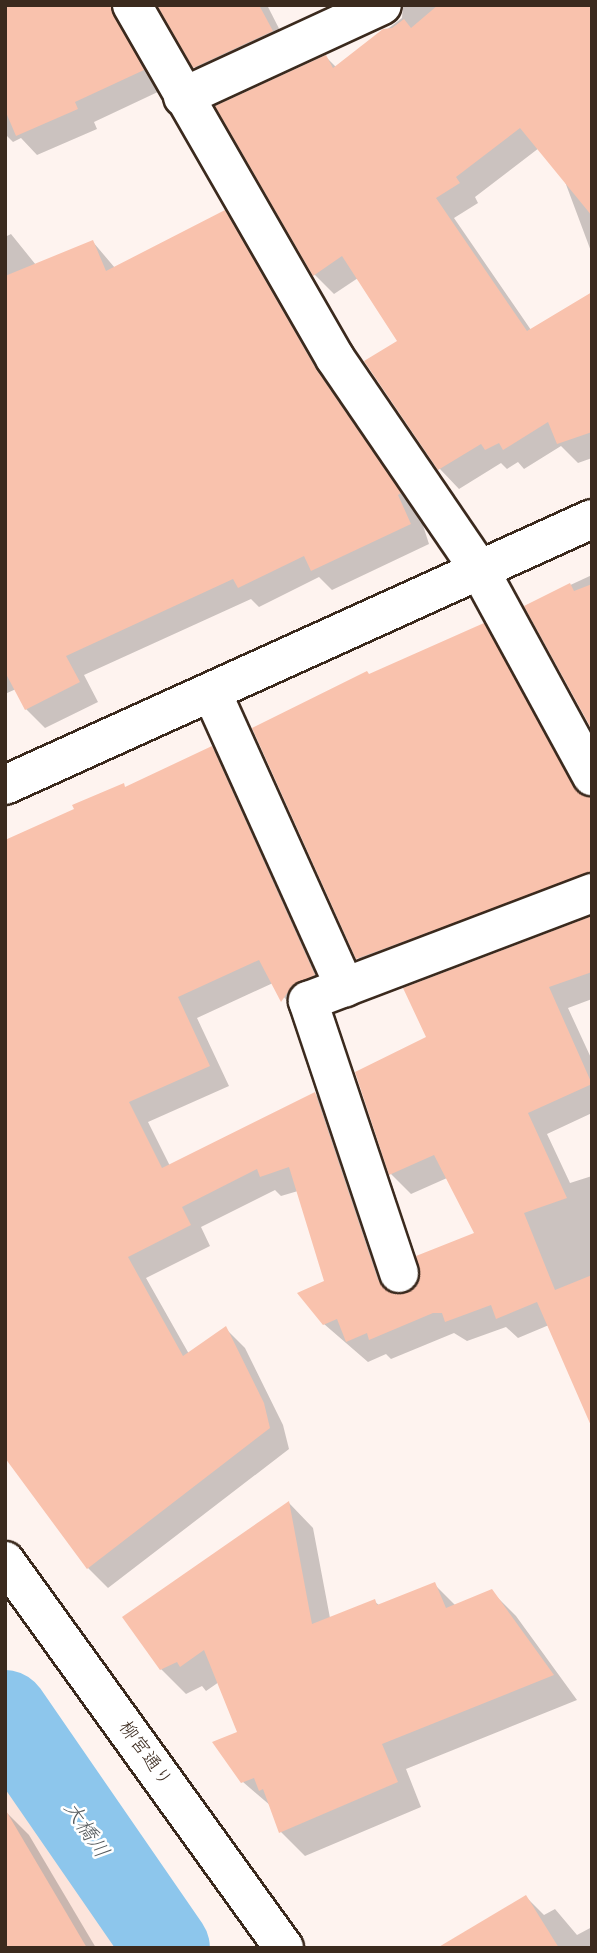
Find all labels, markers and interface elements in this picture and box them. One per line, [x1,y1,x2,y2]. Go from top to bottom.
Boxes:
street label: 柳宮通り [113,1717,177,1791]
water label: 大橋川 [58,1797,114,1863]

